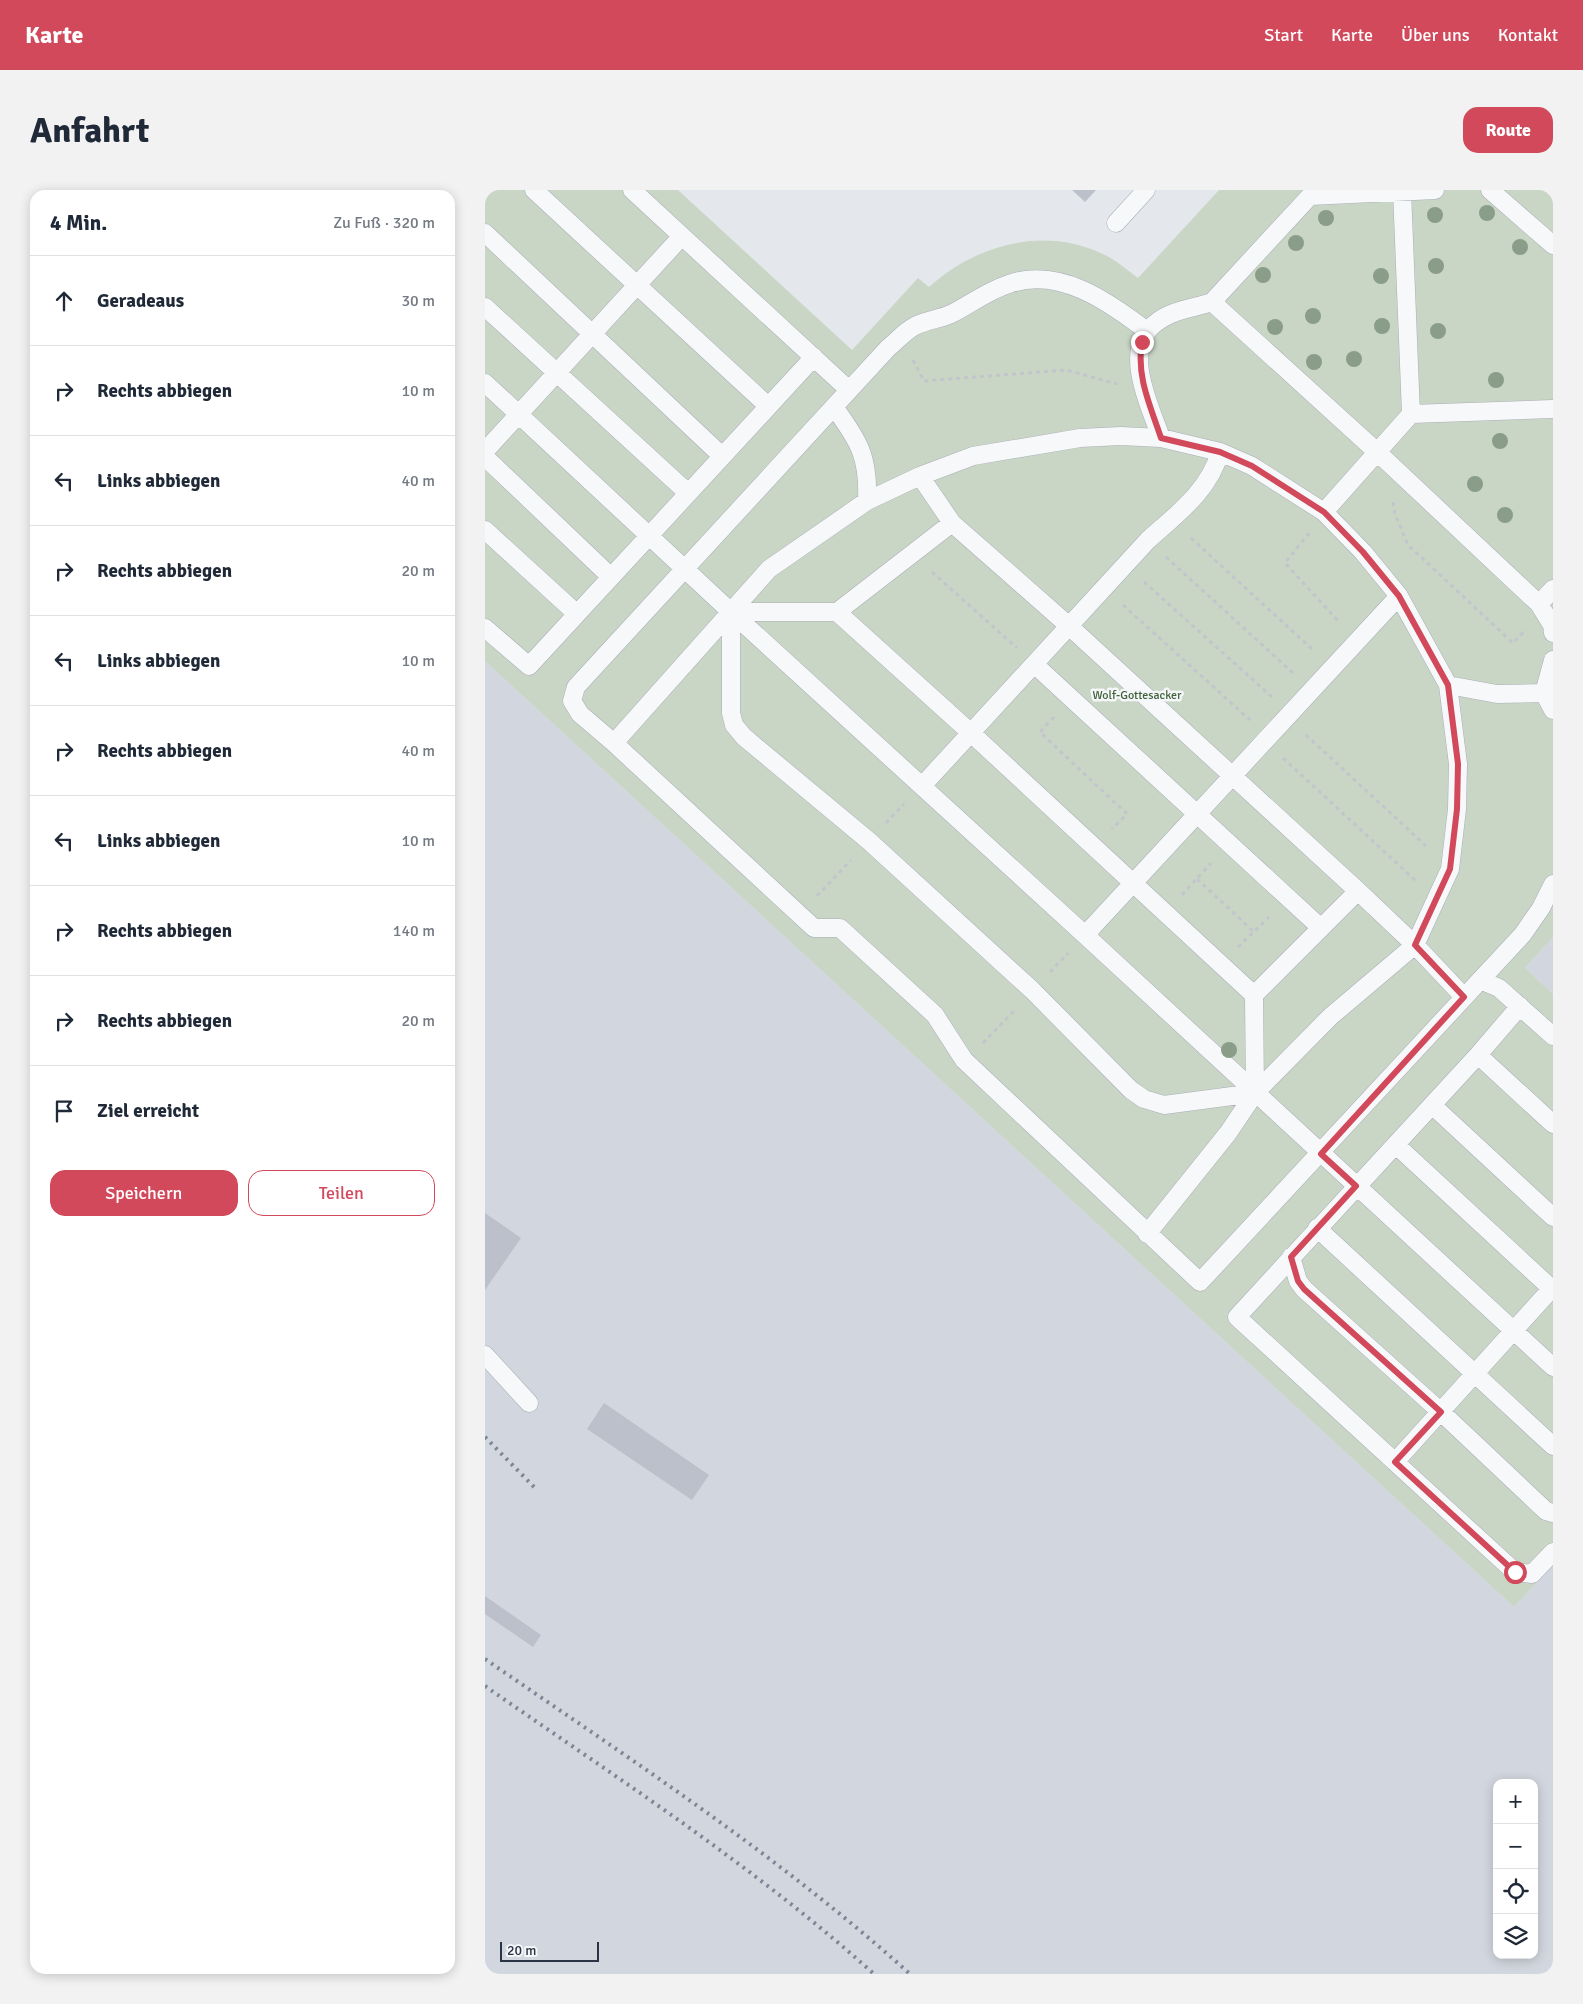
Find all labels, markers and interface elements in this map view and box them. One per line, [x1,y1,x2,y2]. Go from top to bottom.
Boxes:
text: Karte [25,20,83,50]
text: Start [1264,24,1303,46]
text: Karte [1331,24,1373,46]
text: Über uns [1401,24,1470,46]
text: Kontakt [1498,24,1558,46]
button: Route [1463,107,1553,153]
text: Anfahrt [30,109,149,152]
text: 4 Min. [50,210,107,236]
text: Zu Fuß · 320 m [333,213,435,233]
icon: ahead [50,287,78,315]
text: Geradeaus [97,289,184,313]
text: 30 m [401,291,435,311]
route end [1131,331,1154,354]
icon: right [50,377,78,405]
text: Rechts abbiegen [97,379,232,403]
text: 10 m [401,381,435,401]
icon: left [50,467,78,495]
text: Links abbiegen [97,469,220,493]
text: 40 m [401,471,435,491]
icon: right [50,557,78,585]
text: Rechts abbiegen [97,559,232,583]
text: 20 m [401,561,435,581]
icon: left [50,647,78,675]
text: Links abbiegen [97,649,220,673]
text: 10 m [401,651,435,671]
park label: Wolf-Gottesacker [1093,688,1182,703]
icon: right [50,737,78,765]
text: Rechts abbiegen [97,739,232,763]
text: 40 m [401,741,435,761]
icon: left [50,827,78,855]
text: Links abbiegen [97,829,220,853]
text: 10 m [401,831,435,851]
icon: right [50,917,78,945]
text: Rechts abbiegen [97,919,232,943]
text: 140 m [393,921,435,941]
icon: right [50,1007,78,1035]
text: Rechts abbiegen [97,1009,232,1033]
text: 20 m [401,1011,435,1031]
icon: arrive [50,1097,78,1125]
text: Ziel erreicht [97,1099,199,1123]
button: Speichern [50,1170,238,1216]
button: Teilen [248,1170,435,1216]
route start [1504,1561,1527,1584]
map controls [1493,1779,1538,1959]
button: + [1493,1779,1538,1824]
button: − [1493,1824,1538,1869]
button: locate [1493,1869,1538,1914]
button: layers [1493,1914,1538,1959]
scale bar [500,1939,599,1962]
text: 20 m [507,1942,536,1959]

